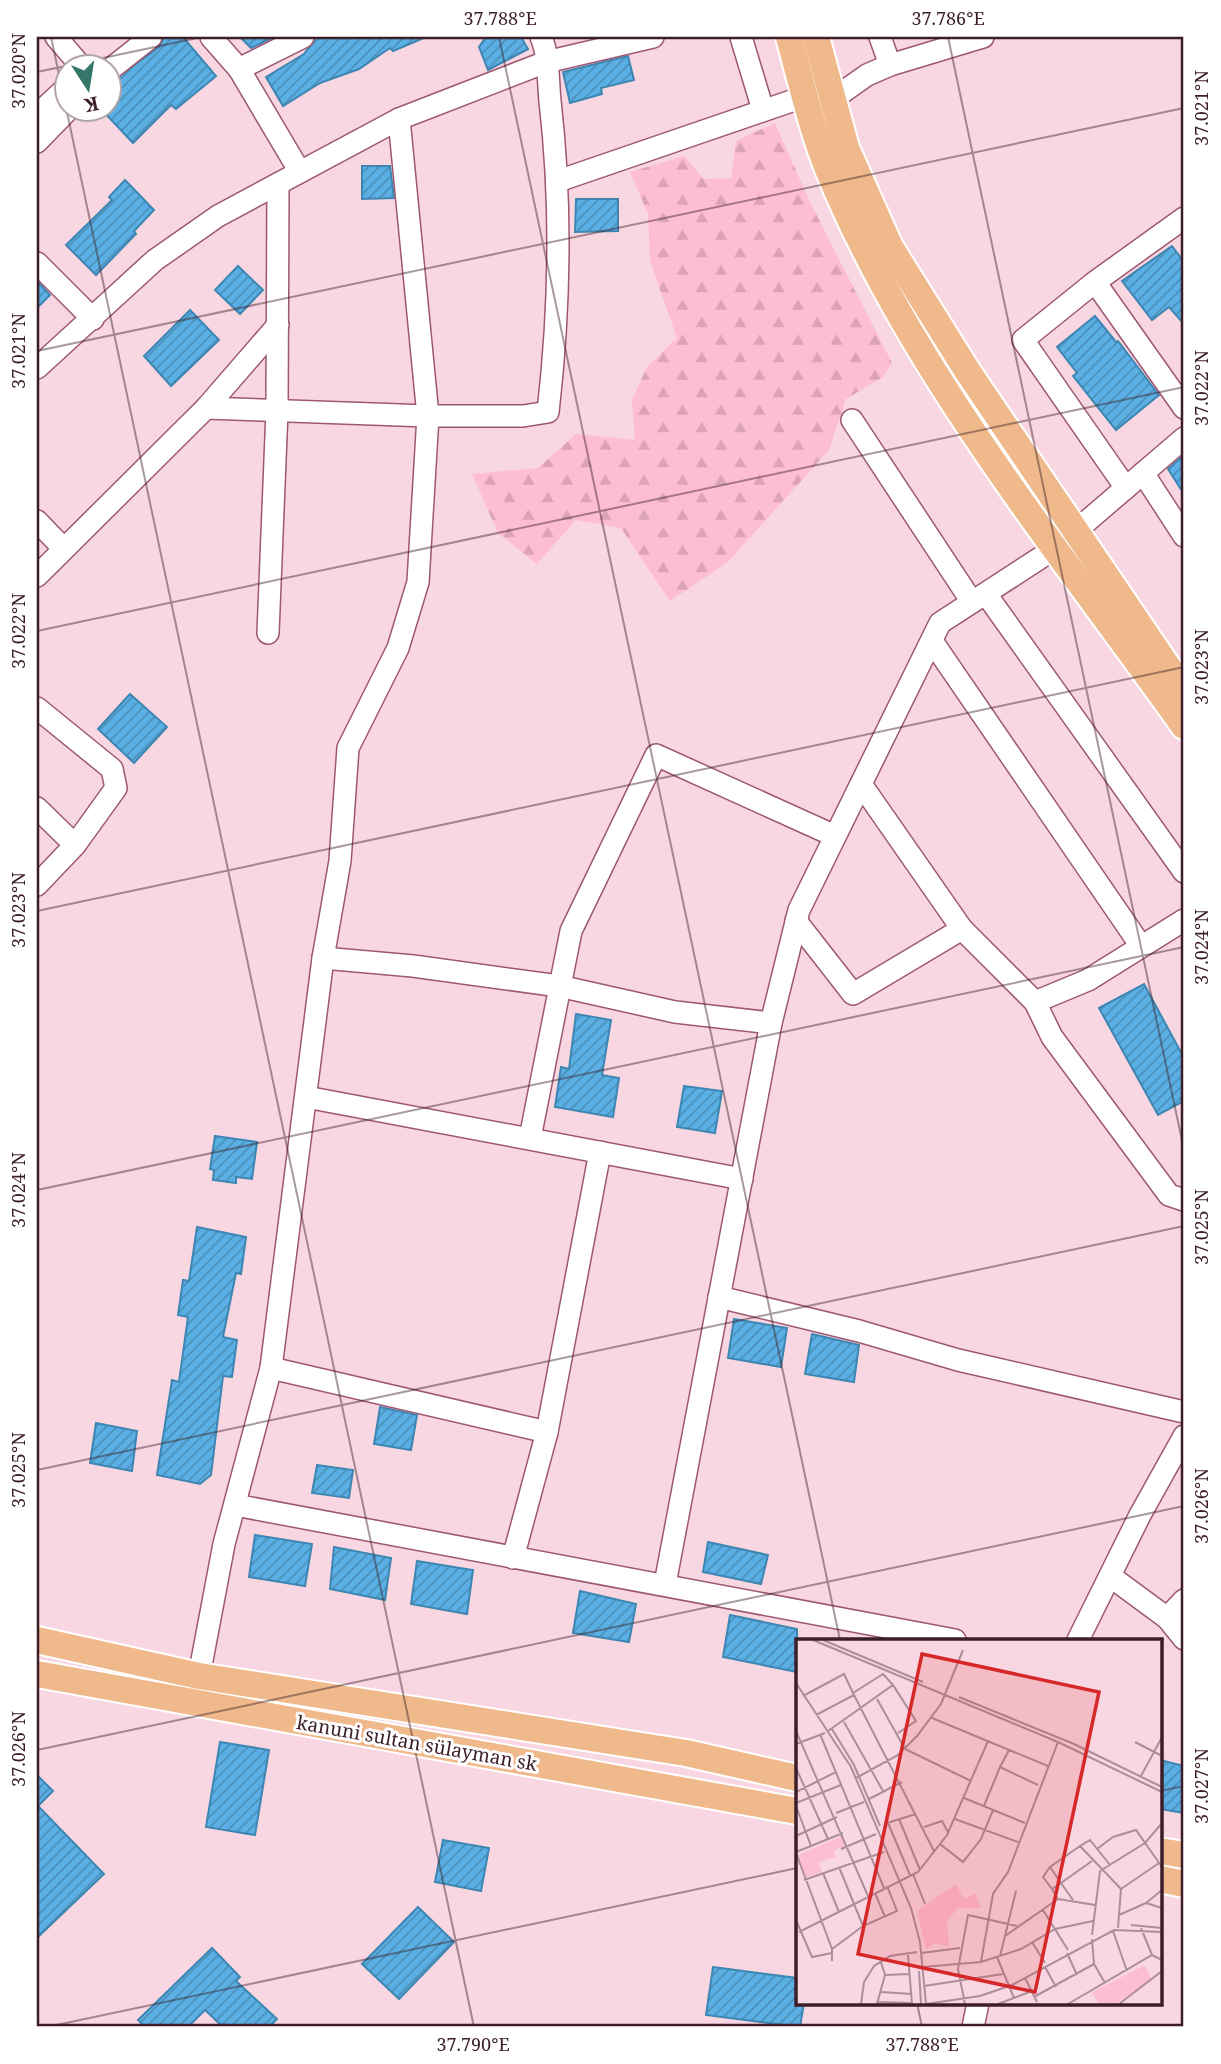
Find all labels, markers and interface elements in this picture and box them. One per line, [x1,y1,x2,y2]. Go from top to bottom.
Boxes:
text: 37.788°E [463,6,537,30]
text: 37.786°E [911,6,985,30]
text: 37.020°N [6,33,30,109]
north arrow [52,52,122,122]
text: 37.021°N [1189,70,1213,146]
text: K [82,90,101,119]
text: 37.021°N [6,313,30,389]
text: 37.022°N [1189,350,1213,426]
text: 37.022°N [6,593,30,669]
text: 37.023°N [1189,629,1213,705]
text: 37.023°N [6,872,30,948]
text: 37.024°N [1189,909,1213,985]
text: 37.024°N [6,1152,30,1228]
text: 37.025°N [1189,1189,1213,1265]
text: 37.025°N [6,1432,30,1508]
text: 37.026°N [1189,1468,1213,1544]
inset map [796,1639,1162,2004]
street label: kanuni sultan sülayman sk [295,1709,540,1777]
text: 37.026°N [6,1711,30,1787]
text: 37.027°N [1189,1748,1213,1824]
text: 37.790°E [436,2032,510,2056]
text: 37.788°E [885,2032,959,2056]

